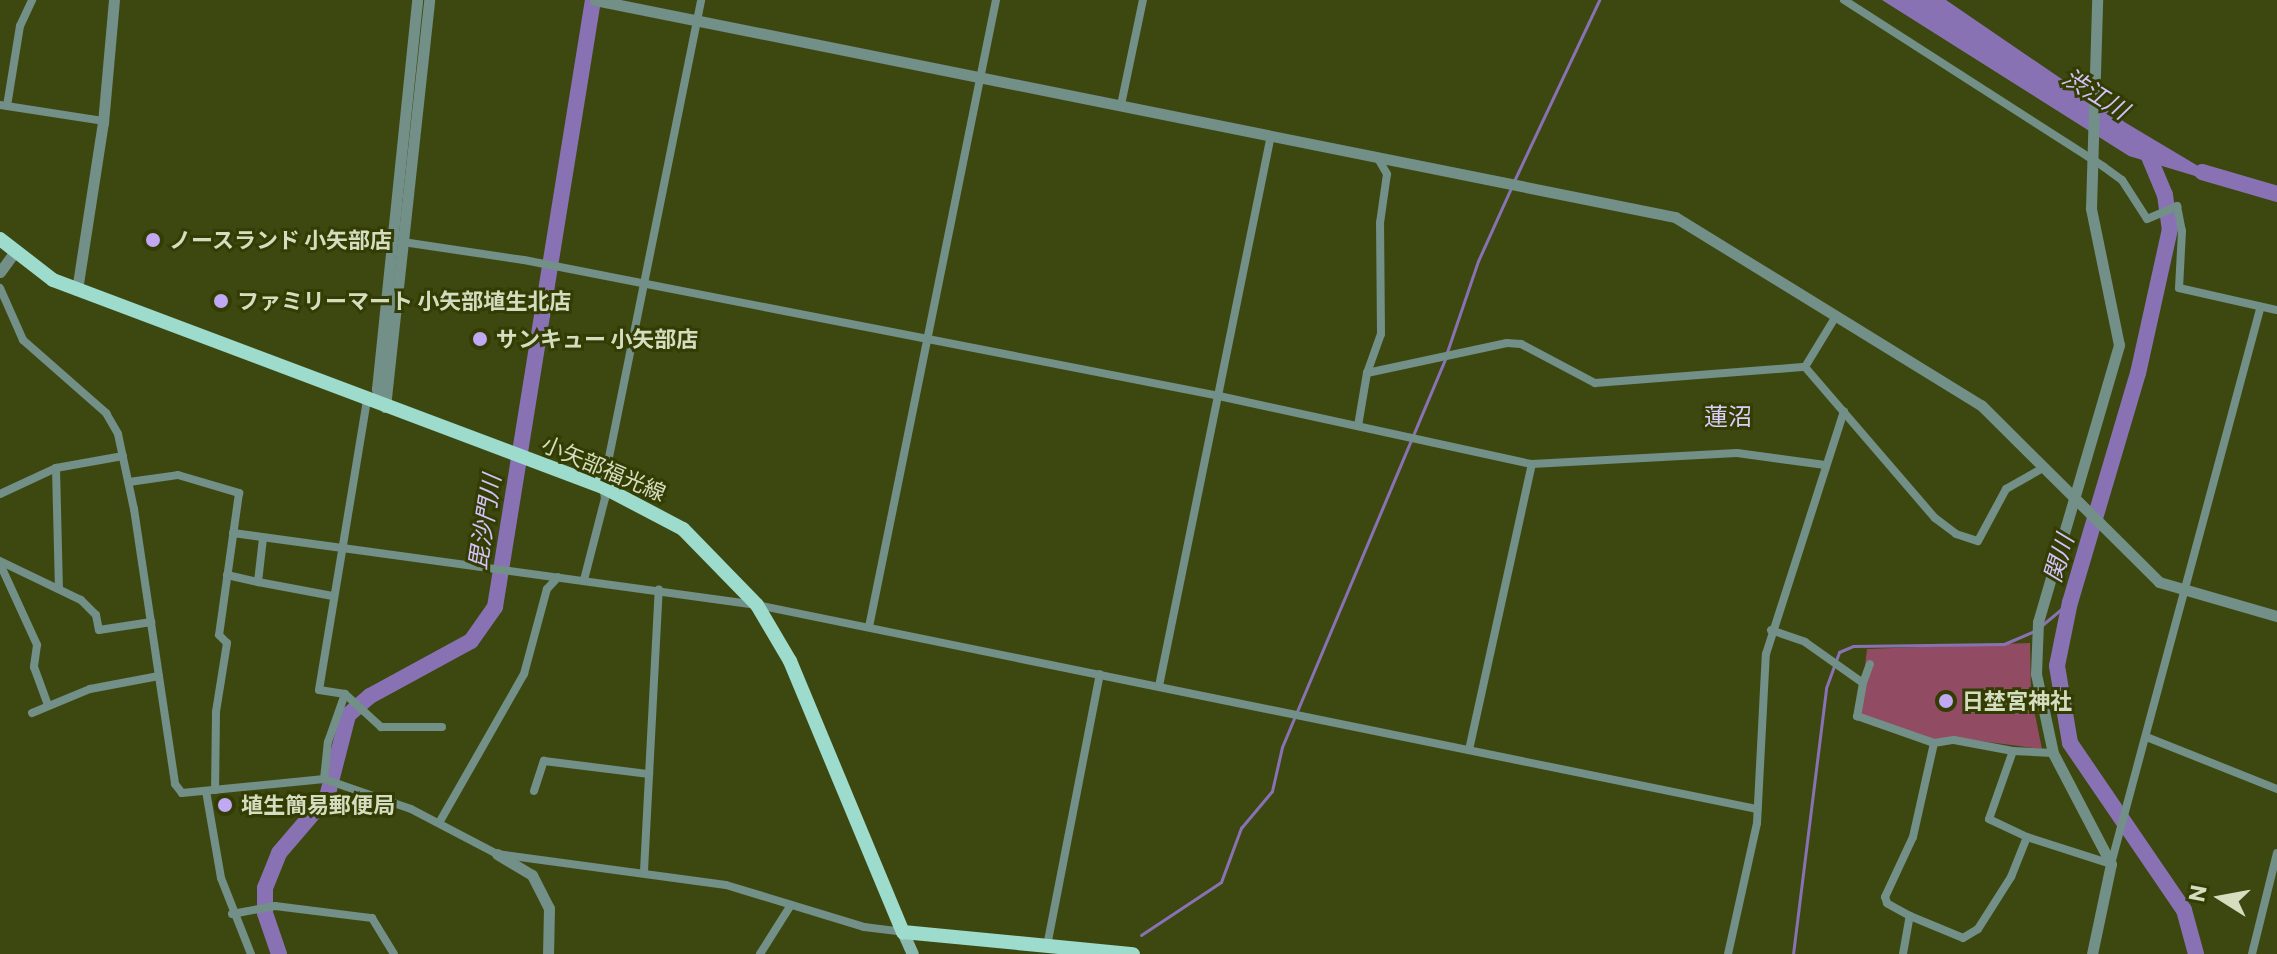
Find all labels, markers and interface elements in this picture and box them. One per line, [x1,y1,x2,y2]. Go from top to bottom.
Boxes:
water label: 渋江川 [2058,62,2134,124]
place label: ノースランド 小矢部店 [169,227,393,253]
marker: ノースランド 小矢部店 [144,231,162,249]
place label: ファミリーマート 小矢部埴生北店 [237,288,571,314]
marker: ファミリーマート 小矢部埴生北店 [212,292,230,310]
place label: サンキュー 小矢部店 [496,326,698,352]
marker: サンキュー 小矢部店 [471,330,489,348]
district label: 蓮沼 [1704,402,1752,430]
street label: 小矢部福光線 [538,430,670,506]
water label: 毘沙門川 [462,472,506,572]
water label: 関川 [2037,531,2079,585]
place label: 日埜宮神社 [1962,688,2072,714]
marker: 日埜宮神社 [1937,692,1955,710]
place label: 埴生簡易郵便局 [241,792,395,818]
marker: 埴生簡易郵便局 [216,796,234,814]
north arrow [2181,858,2261,938]
text: N [2182,883,2212,904]

